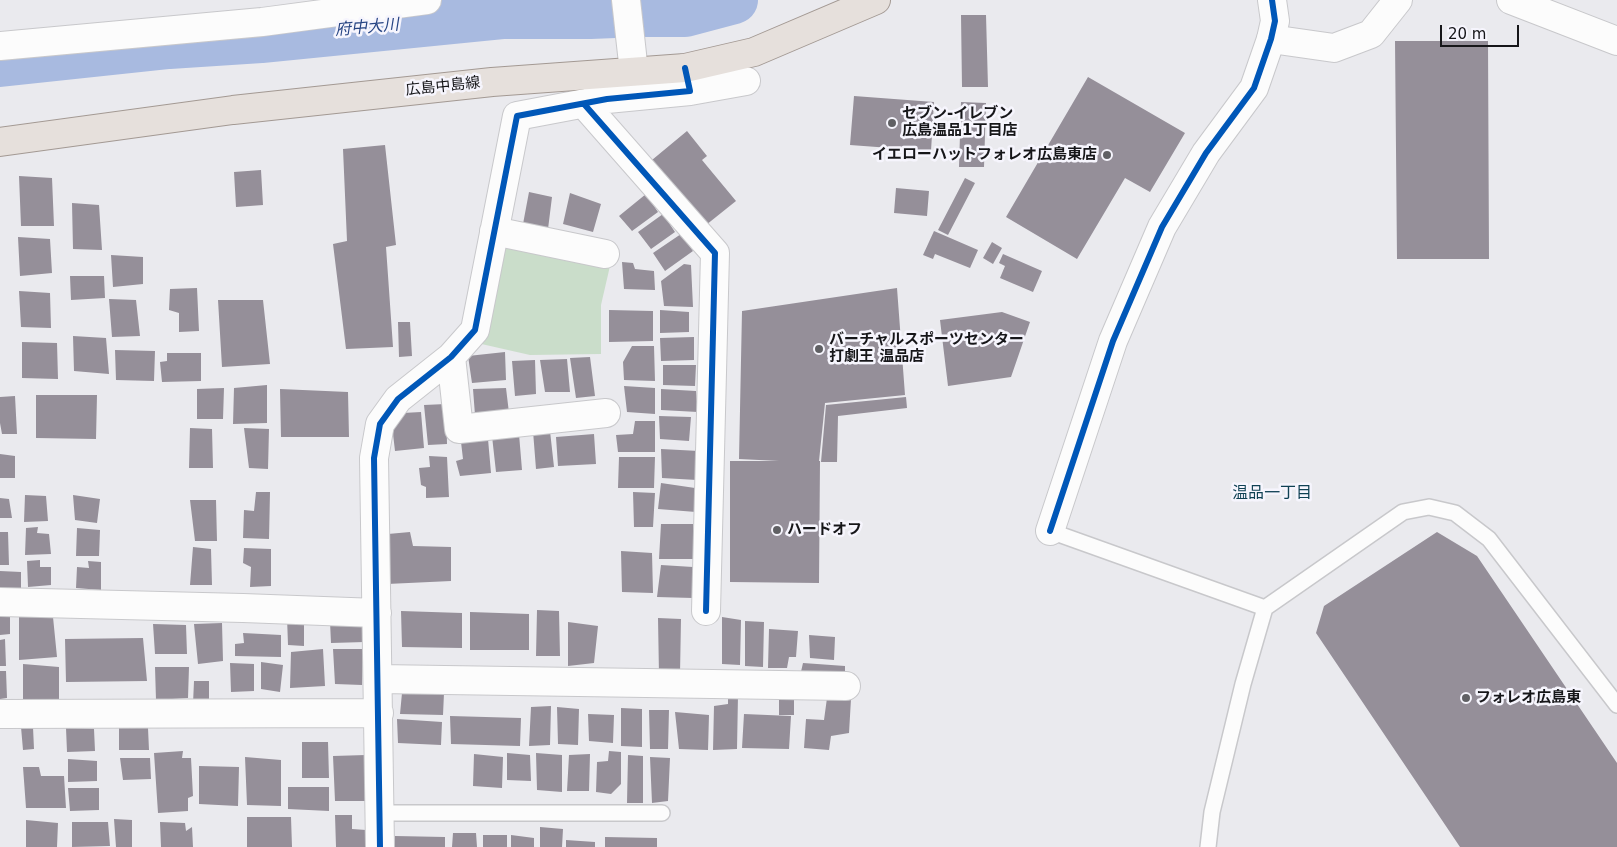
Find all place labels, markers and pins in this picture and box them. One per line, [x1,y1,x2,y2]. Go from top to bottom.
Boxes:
place label: セブン‐イレブン 広島温品1丁目店 [902,105,1017,140]
marker: セブン‐イレブン 広島温品1丁目店 [886,117,898,129]
place label: イエローハットフォレオ広島東店 [872,146,1097,164]
marker: イエローハットフォレオ広島東店 [1101,149,1113,161]
place label: バーチャルスポーツセンター 打劇王 温品店 [829,331,1024,366]
marker: バーチャルスポーツセンター 打劇王 温品店 [813,343,825,355]
place label: ハードオフ [787,521,862,539]
marker: ハードオフ [771,524,783,536]
place label: フォレオ広島東 [1476,689,1581,707]
marker: フォレオ広島東 [1460,692,1472,704]

